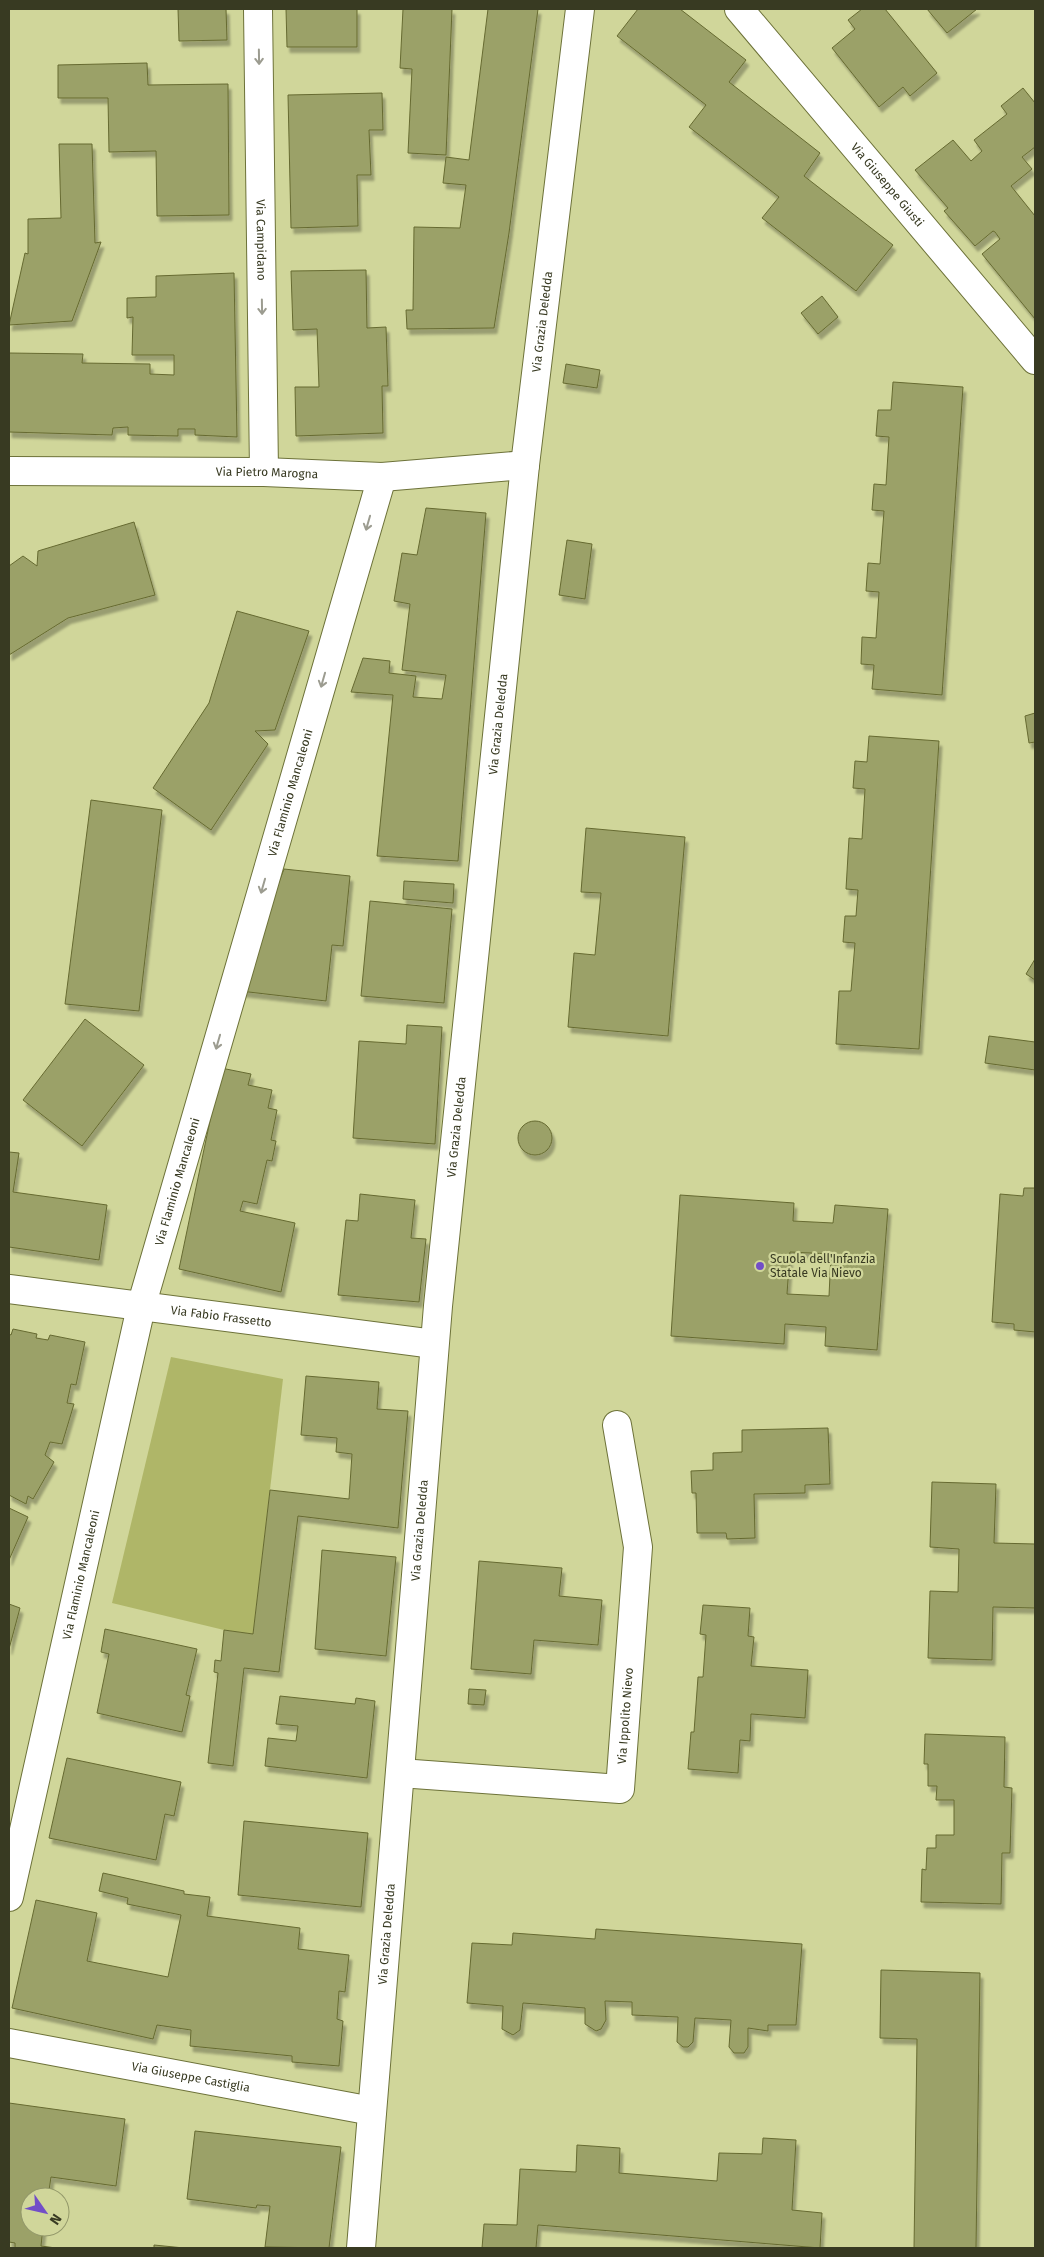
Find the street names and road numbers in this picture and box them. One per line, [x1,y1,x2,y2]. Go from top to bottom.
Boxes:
street label: Via Giuseppe Giusti [848,140,927,230]
street label: Via Campidano [253,199,269,281]
street label: Via Grazia Deledda [529,270,555,373]
street label: Via Pietro Marogna [216,465,319,481]
street label: Via Grazia Deledda [486,673,510,776]
street label: Via Flaminio Mancaleoni [265,727,315,858]
street label: Via Grazia Deledda [444,1076,469,1178]
street label: Via Flaminio Mancaleoni [152,1116,203,1247]
street label: Via Fabio Frassetto [170,1303,272,1330]
street label: Via Grazia Deledda [409,1479,431,1582]
street label: Via Flaminio Mancaleoni [60,1509,102,1641]
street label: Via Ippolito Nievo [615,1667,636,1765]
street label: Via Grazia Deledda [376,1883,398,1985]
street label: Via Giuseppe Castiglia [131,2059,251,2095]

